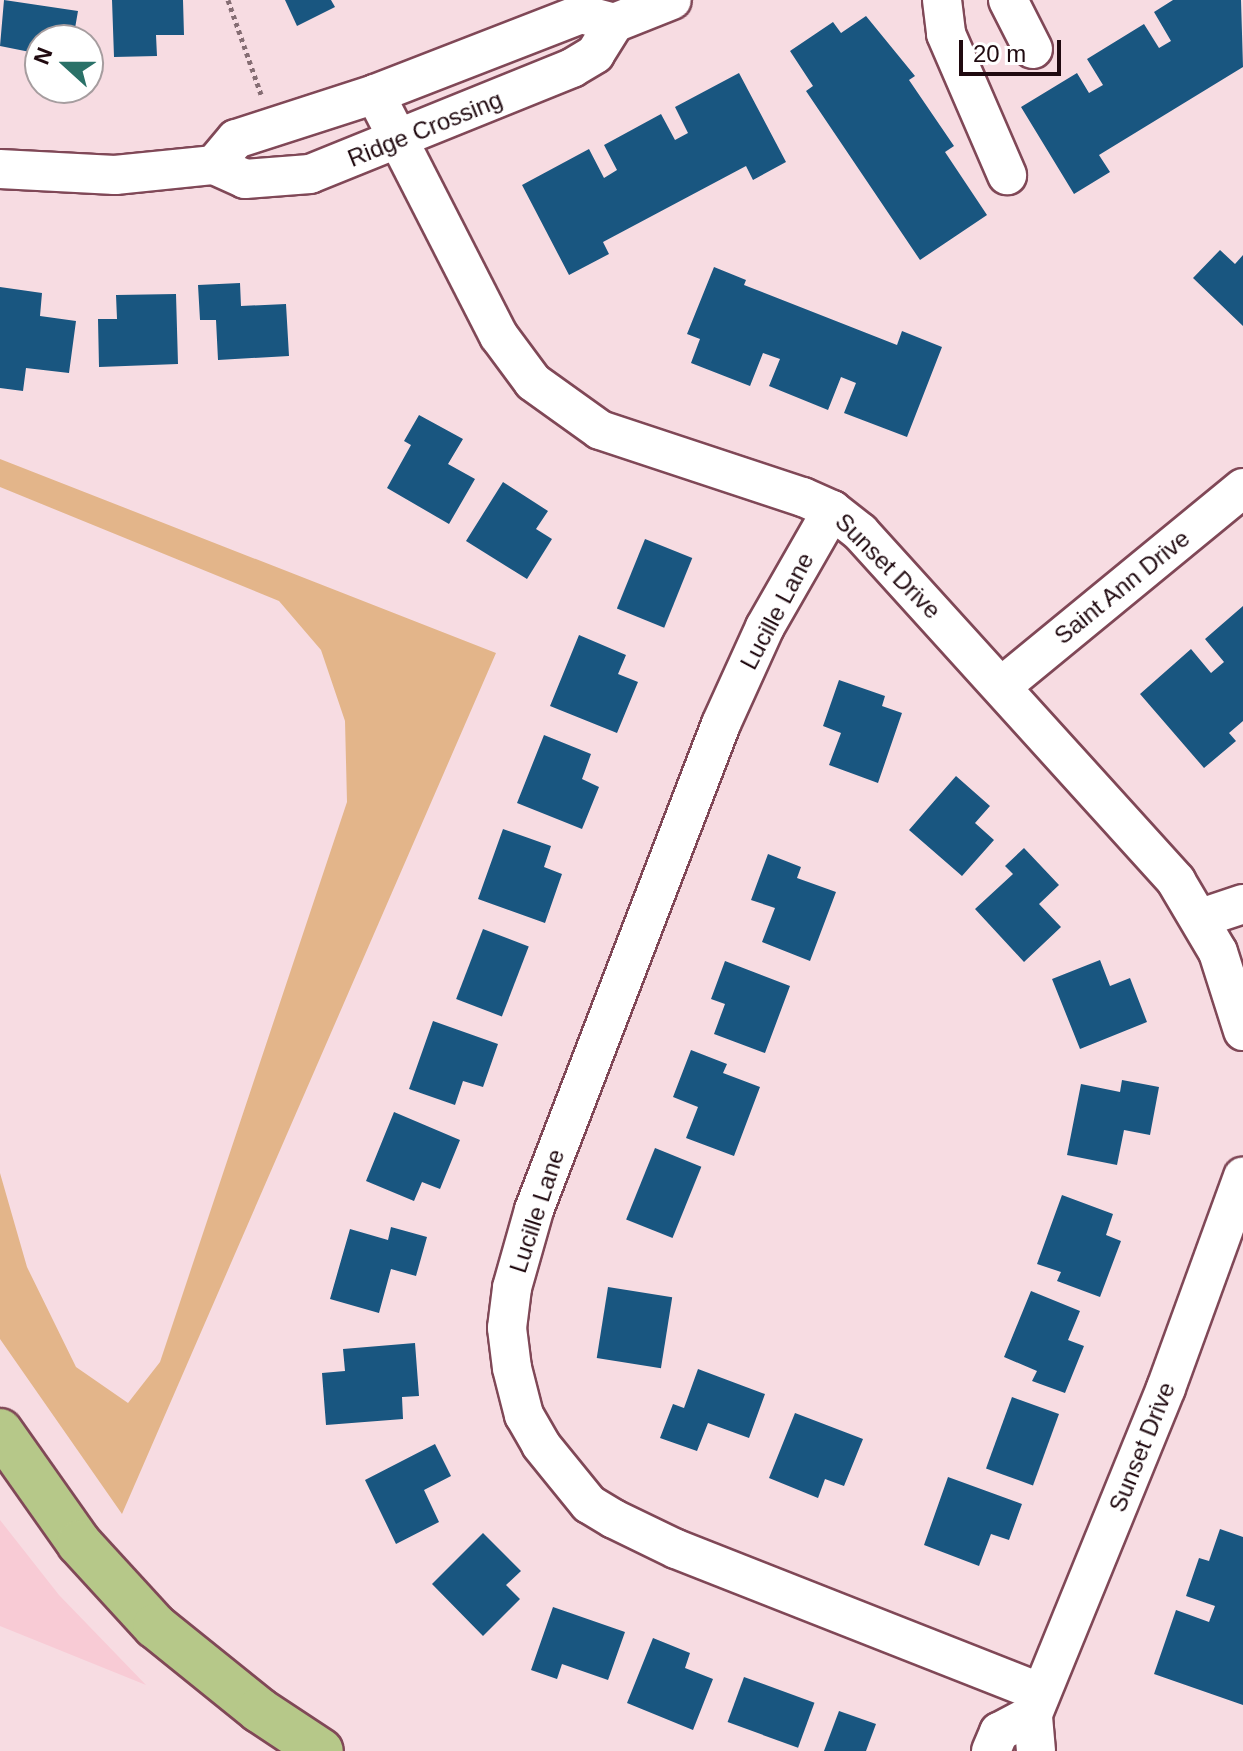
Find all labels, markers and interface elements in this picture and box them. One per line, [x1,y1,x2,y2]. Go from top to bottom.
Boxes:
north arrow [24,24,104,104]
scale bar [963,24,1065,74]
text: 20 m [973,40,1026,67]
text: N [28,44,58,68]
street label: Ridge Crossing [344,85,506,173]
street label: Sunset Drive [829,507,947,625]
street label: Saint Ann Drive [1048,523,1196,651]
street label: Lucille Lane [734,548,820,674]
street label: Lucille Lane [504,1146,570,1276]
street label: Sunset Drive [1103,1378,1181,1516]

